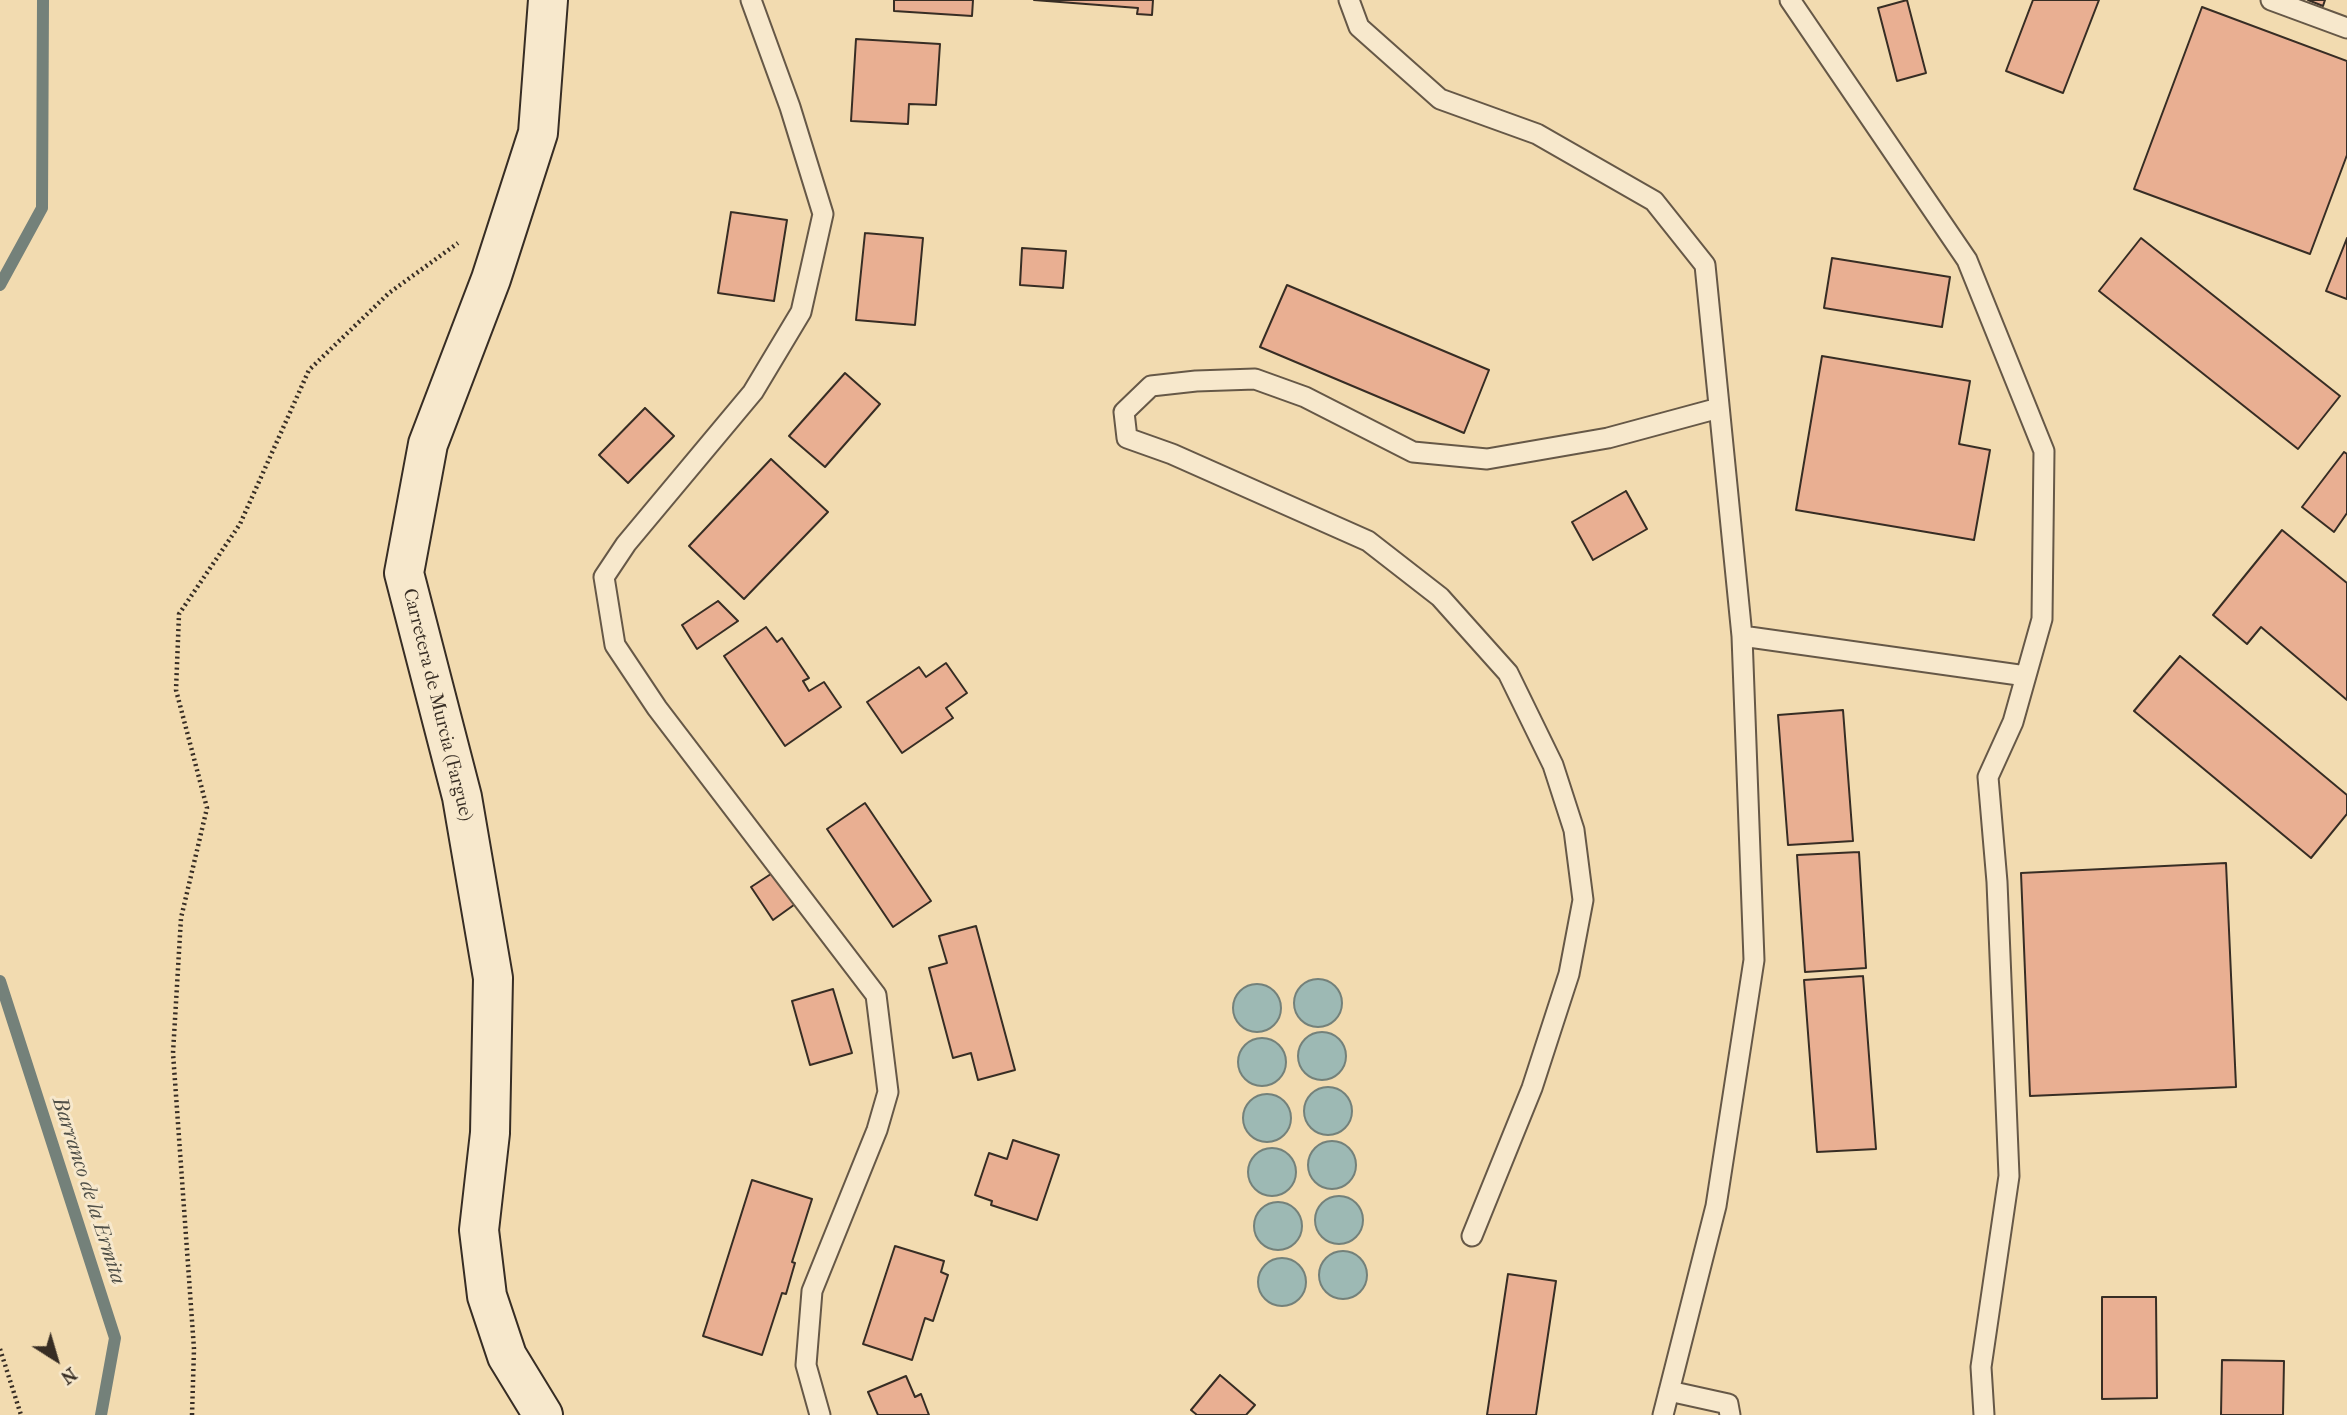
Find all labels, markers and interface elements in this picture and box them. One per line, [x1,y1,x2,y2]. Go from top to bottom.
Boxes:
street label: Carretera de Murcia (Fargue) [397,586,477,824]
water label: Barranco de la Ermita [46,1094,130,1288]
north arrow [21,1324,91,1394]
text: N [56,1363,81,1389]

